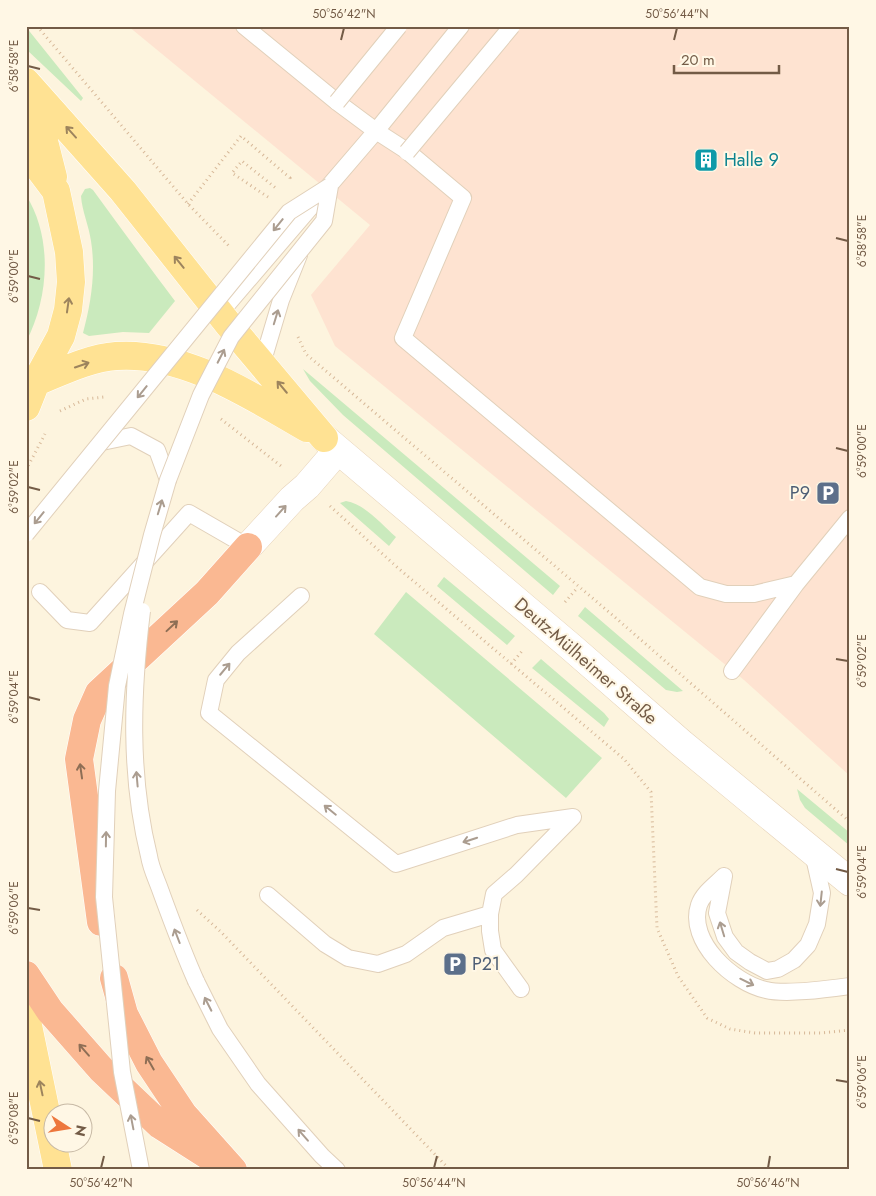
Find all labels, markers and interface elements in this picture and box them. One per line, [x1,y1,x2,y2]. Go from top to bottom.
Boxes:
text: 50°56'42"N [312,5,376,23]
text: 50°56'44"N [645,5,709,23]
text: 6°58'58"E [5,40,23,92]
scale bar [674,42,778,74]
text: 20 m [681,49,715,71]
one-way arrow [65,126,77,139]
building icon: Halle 9 [693,147,719,173]
place label: Halle 9 [724,147,779,173]
text: 6°58'58"E [853,215,871,267]
one-way arrow [272,219,283,232]
text: 6°59'00"E [5,249,23,303]
one-way arrow [173,255,184,268]
one-way arrow [63,297,73,313]
one-way arrow [271,309,281,325]
one-way arrow [216,349,226,364]
one-way arrow [73,359,89,369]
one-way arrow [276,381,287,394]
one-way arrow [137,385,148,398]
text: 6°59'00"E [853,424,871,478]
text: 6°59'02"E [5,460,23,514]
place label: P9 [790,480,810,506]
parking icon: P9 [815,480,841,506]
one-way arrow [156,499,166,515]
one-way arrow [275,504,287,517]
one-way arrow [34,511,45,524]
street label: Deutz-Mülheimer Straße [509,591,663,731]
one-way arrow [165,620,178,632]
text: 6°59'02"E [853,634,871,688]
one-way arrow [220,662,231,675]
text: 6°59'04"E [5,670,23,724]
one-way arrow [76,763,86,779]
one-way arrow [132,771,142,787]
one-way arrow [324,805,337,816]
one-way arrow [101,831,111,847]
one-way arrow [462,836,478,846]
text: 6°59'04"E [853,845,871,899]
text: 6°59'06"E [5,881,23,935]
one-way arrow [816,890,826,906]
one-way arrow [717,921,727,937]
one-way arrow [172,929,181,944]
parking icon: P21 [442,951,468,977]
place label: P21 [472,951,500,977]
one-way arrow [739,978,754,987]
one-way arrow [202,997,212,1012]
one-way arrow [79,1044,90,1057]
text: 6°59'06"E [853,1055,871,1109]
one-way arrow [144,1056,154,1070]
one-way arrow [36,1080,45,1096]
text: 6°59'08"E [5,1091,23,1145]
north arrow [42,1104,92,1154]
one-way arrow [127,1114,136,1130]
text: N [70,1123,92,1138]
one-way arrow [298,1128,309,1141]
text: 50°56'42"N [69,1174,133,1192]
text: 50°56'44"N [402,1174,466,1192]
text: 50°56'46"N [736,1174,800,1192]

